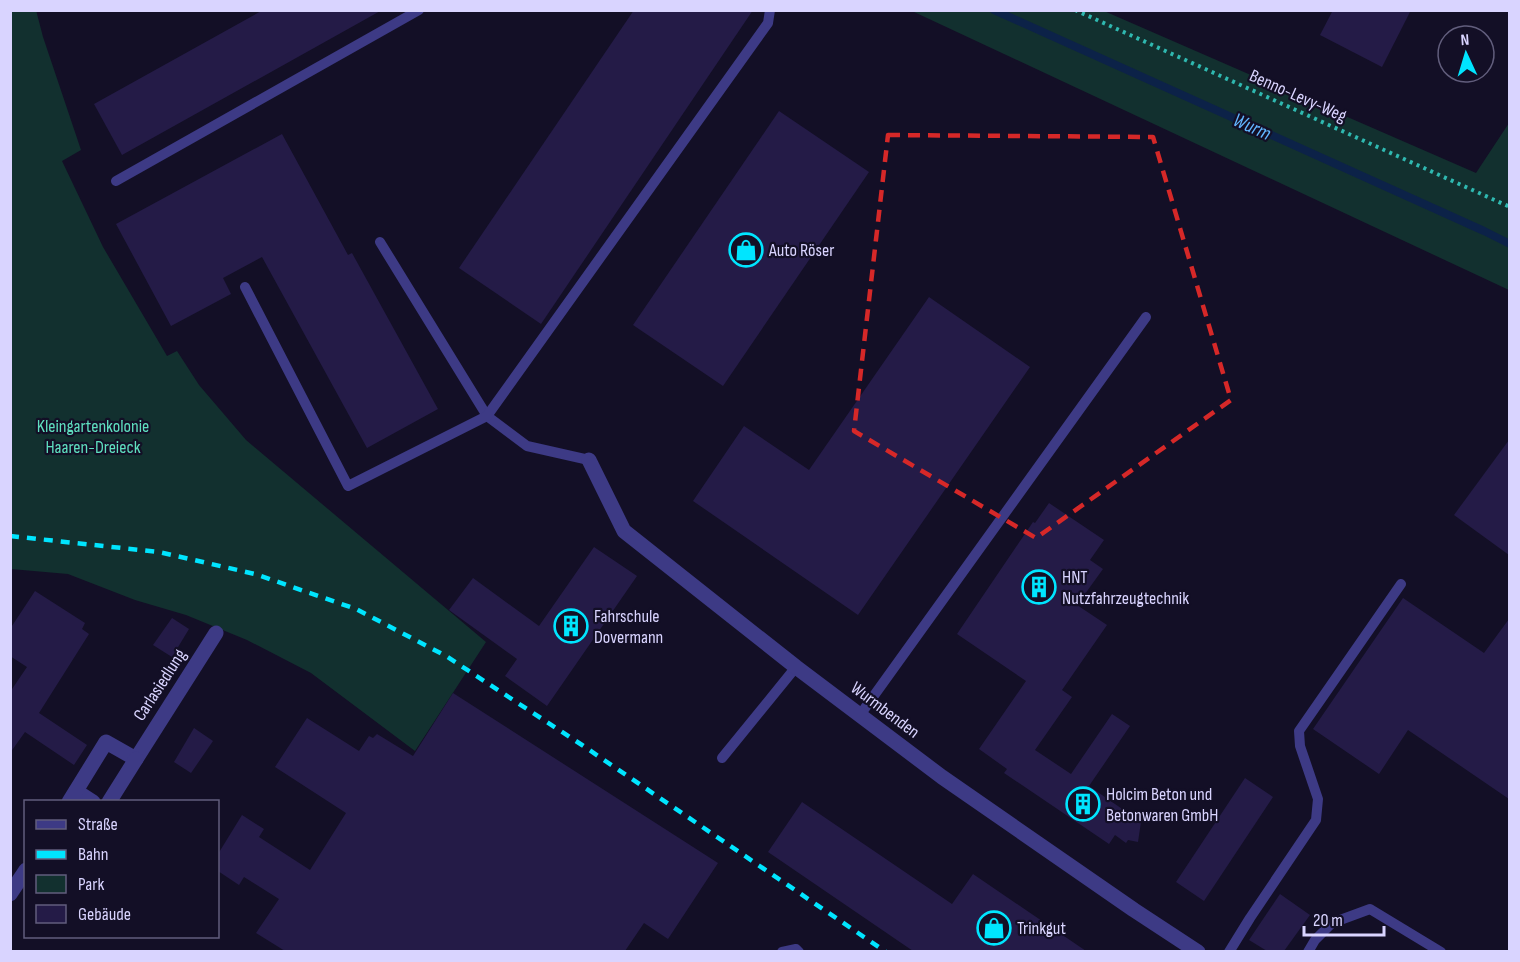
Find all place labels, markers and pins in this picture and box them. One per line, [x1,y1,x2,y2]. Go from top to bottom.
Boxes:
shop icon: Auto Röser [728,232,764,268]
place label: Auto Röser [768,240,834,261]
place label: HNT Nutzfahrzeugtechnik [1062,567,1189,609]
building icon: HNT Nutzfahrzeugtechnik [1021,569,1057,605]
place label: Fahrschule Dovermann [594,606,663,648]
building icon: Fahrschule Dovermann [553,608,589,644]
place label: Holcim Beton und Betonwaren GmbH [1106,784,1218,826]
building icon: Holcim Beton und Betonwaren GmbH [1065,786,1101,822]
shop icon: Trinkgut [976,910,1012,946]
place label: Trinkgut [1017,918,1066,939]

